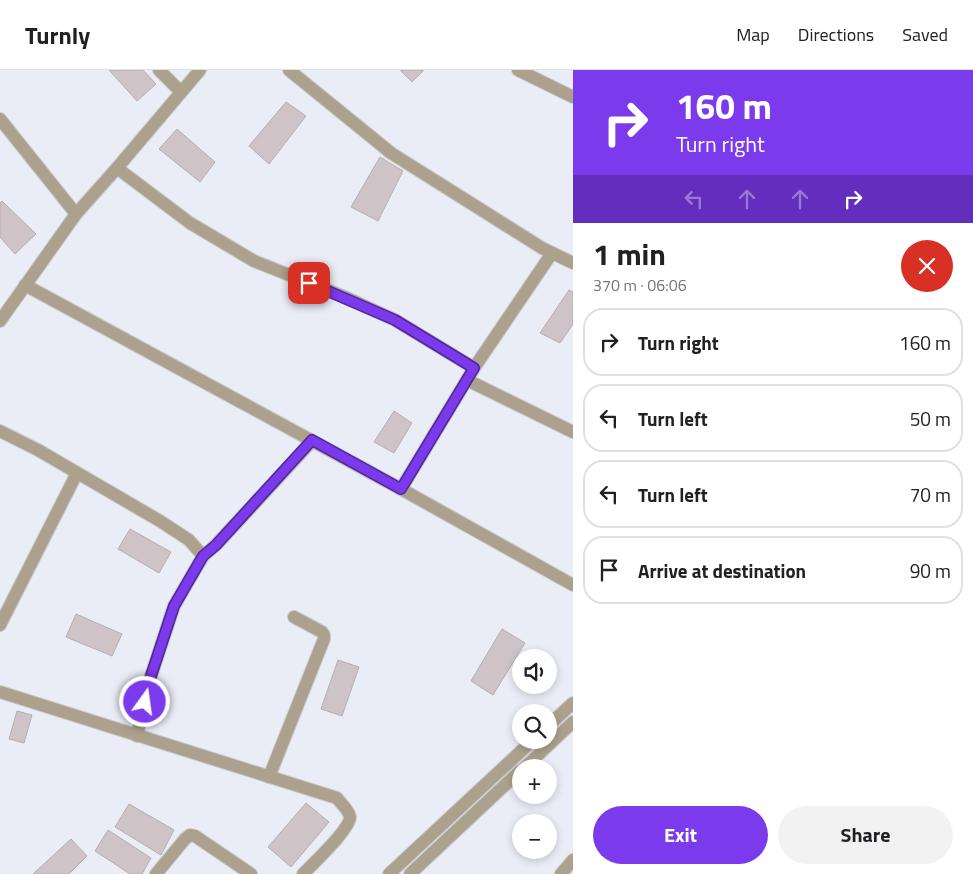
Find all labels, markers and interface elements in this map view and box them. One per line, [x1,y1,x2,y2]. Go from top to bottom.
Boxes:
text: Turnly [25,17,90,53]
text: Map [736,21,770,48]
text: Directions [798,21,874,48]
text: Saved [902,21,948,48]
text: 160 m [676,79,772,133]
icon: right [593,90,658,155]
text: Turn right [676,127,765,161]
icon: left [680,185,708,213]
icon: ahead [733,185,761,213]
icon: ahead [786,185,814,213]
icon: right [839,185,867,213]
text: 1 min [593,231,666,277]
button: close [901,240,953,292]
pin [288,262,330,304]
icon: arrive [295,269,323,297]
text: 370 m · 06:06 [593,273,687,297]
icon: right [595,328,623,356]
text: Turn right [638,328,719,357]
text: 160 m [899,328,951,357]
icon: left [595,404,623,432]
text: Turn left [638,404,708,433]
text: 50 m [910,404,951,433]
icon: left [595,480,623,508]
text: Turn left [638,480,708,509]
text: 70 m [910,480,951,509]
icon: arrive [595,556,623,584]
text: Arrive at destination [638,556,806,585]
text: 90 m [910,556,951,585]
map controls [512,649,557,859]
button: sound [512,649,557,694]
position arrow [118,675,170,727]
button: search [512,704,557,749]
button: + [512,759,557,804]
button: Exit [593,806,768,864]
button: Share [778,806,953,864]
button: − [512,814,557,859]

